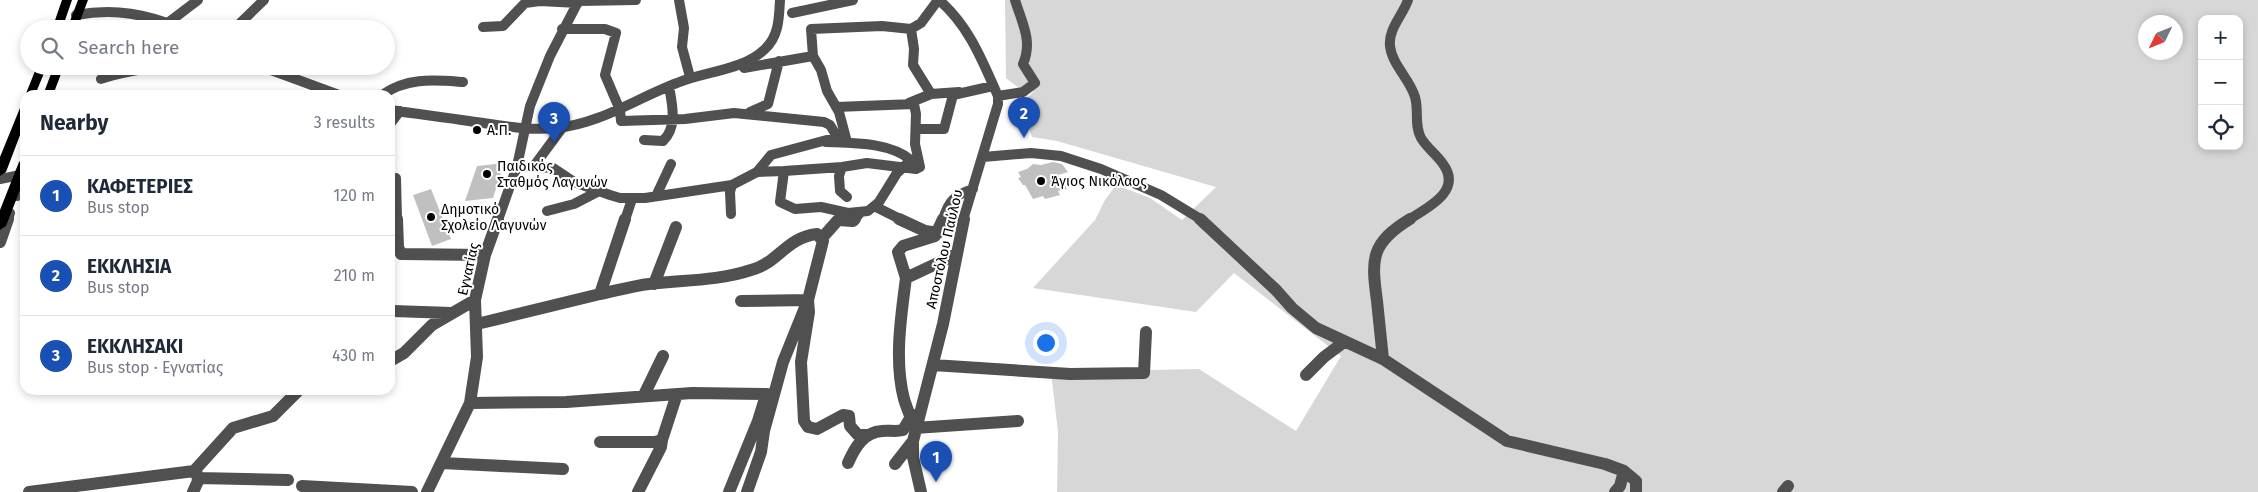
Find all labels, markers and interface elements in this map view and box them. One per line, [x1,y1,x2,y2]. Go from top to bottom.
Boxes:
north arrow [2138,15,2183,60]
map controls [2198,15,2243,150]
button: + [2198,15,2243,60]
search box [20,20,395,75]
icon: search [38,34,66,62]
text: Search here [78,36,179,59]
button: − [2198,60,2243,105]
pin: 2 [1008,97,1040,138]
pin: 3 [538,102,570,143]
button: locate [2198,105,2243,150]
text: Nearby [40,110,108,136]
text: 3 results [314,113,375,132]
place label: Α.Π. [487,122,511,139]
marker: Α.Π. [471,124,483,136]
place label: Παιδικός Σταθμός Λαγυνών [497,158,608,191]
marker: Παιδικός Σταθμός Λαγυνών [481,168,493,180]
place label: Άγιος Νικόλαος [1051,173,1147,190]
text: ΚΑΦΕΤΕΡΙΕΣ [87,175,193,198]
marker: Άγιος Νικόλαος [1035,175,1047,187]
text: 1 [52,186,60,205]
text: 120 m [333,186,375,205]
street label: Αποστόλου Παύλου [923,188,966,310]
text: Bus stop [87,198,150,217]
place label: Δημοτικό Σχολείο Λαγυνών [441,201,547,234]
marker: Δημοτικό Σχολείο Λαγυνών [425,211,437,223]
street label: Εγνατίας [454,241,483,297]
text: ΕΚΚΛΗΣΙΑ [87,255,171,278]
text: 2 [52,266,60,285]
text: 210 m [334,266,375,285]
text: Bus stop [87,278,150,297]
your location [1033,330,1059,356]
text: ΕΚΚΛΗΣΑΚΙ [87,335,183,358]
text: 3 [52,346,60,365]
text: 430 m [332,346,375,365]
text: Bus stop · Εγνατίας [87,358,223,377]
pin: 1 [920,441,952,482]

